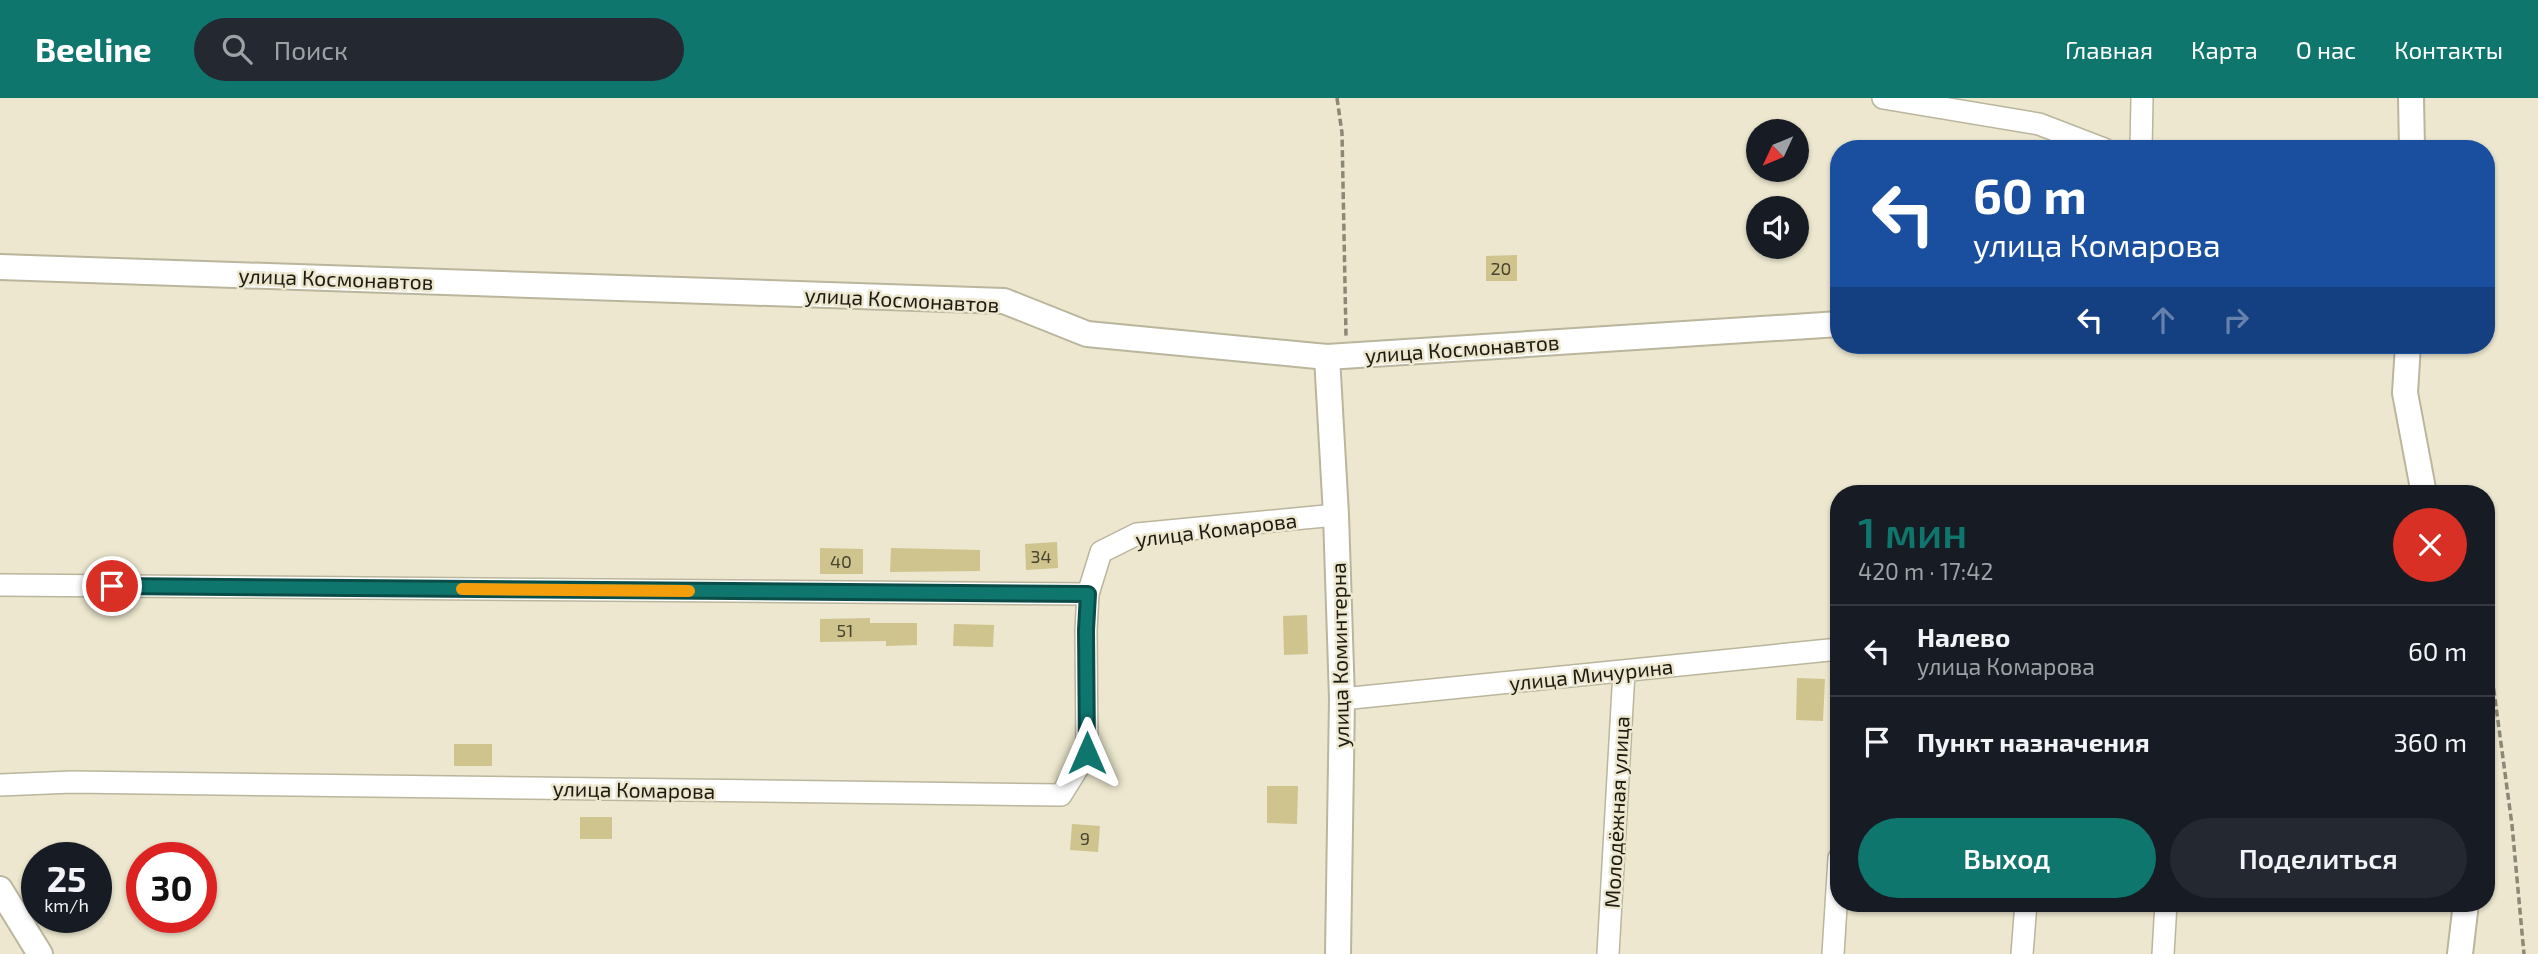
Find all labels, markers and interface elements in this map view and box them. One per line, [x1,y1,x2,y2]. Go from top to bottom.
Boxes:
search box [194,18,684,81]
text: Beeline [35,29,152,69]
icon: search [218,30,256,68]
text: Поиск [274,34,348,65]
text: Главная [2065,35,2153,64]
text: Карта [2191,35,2258,64]
text: О нас [2296,35,2356,64]
text: Контакты [2394,35,2503,64]
north arrow [1746,119,1810,182]
map controls [1746,119,1809,259]
text: 60 m [1973,165,2087,224]
icon: left [1858,168,1949,259]
button: sound [1746,196,1809,259]
text: улица Комарова [1973,225,2221,263]
house number: 20 [1491,257,1511,279]
street label: улица Космонавтов [238,262,434,295]
street label: улица Космонавтов [804,281,1000,318]
icon: left [2071,301,2109,339]
icon: ahead [2144,301,2182,339]
icon: right [2217,301,2255,339]
street label: улица Космонавтов [1364,329,1560,368]
text: 1 мин [1858,506,1967,556]
street label: улица Комарова [1134,507,1298,552]
button: close [2393,508,2467,582]
house number: 34 [1030,545,1052,567]
house number: 40 [830,550,852,572]
pin [82,556,142,616]
text: 420 m · 17:42 [1858,557,1993,585]
street label: улица Коминтерна [1325,562,1354,748]
icon: arrive [93,567,131,605]
house number: 51 [837,619,853,641]
text: Налево [1917,621,2010,652]
icon: left [1858,632,1896,670]
text: 60 m [2408,635,2467,666]
text: улица Комарова [1917,652,2095,680]
street label: улица Мичурина [1508,653,1674,696]
street label: Молодёжная улица [1598,715,1635,909]
position arrow [1050,716,1124,790]
icon: arrive [1858,723,1896,761]
text: Пункт назначения [1917,726,2150,757]
text: 360 m [2393,726,2467,757]
street label: улица Комарова [553,775,715,804]
button: Выход [1858,818,2156,898]
button: Поделиться [2170,818,2467,898]
house number: 9 [1080,827,1090,849]
speed limit sign: 30 [126,842,217,933]
text: 25 [47,857,86,899]
text: km/h [44,894,89,916]

